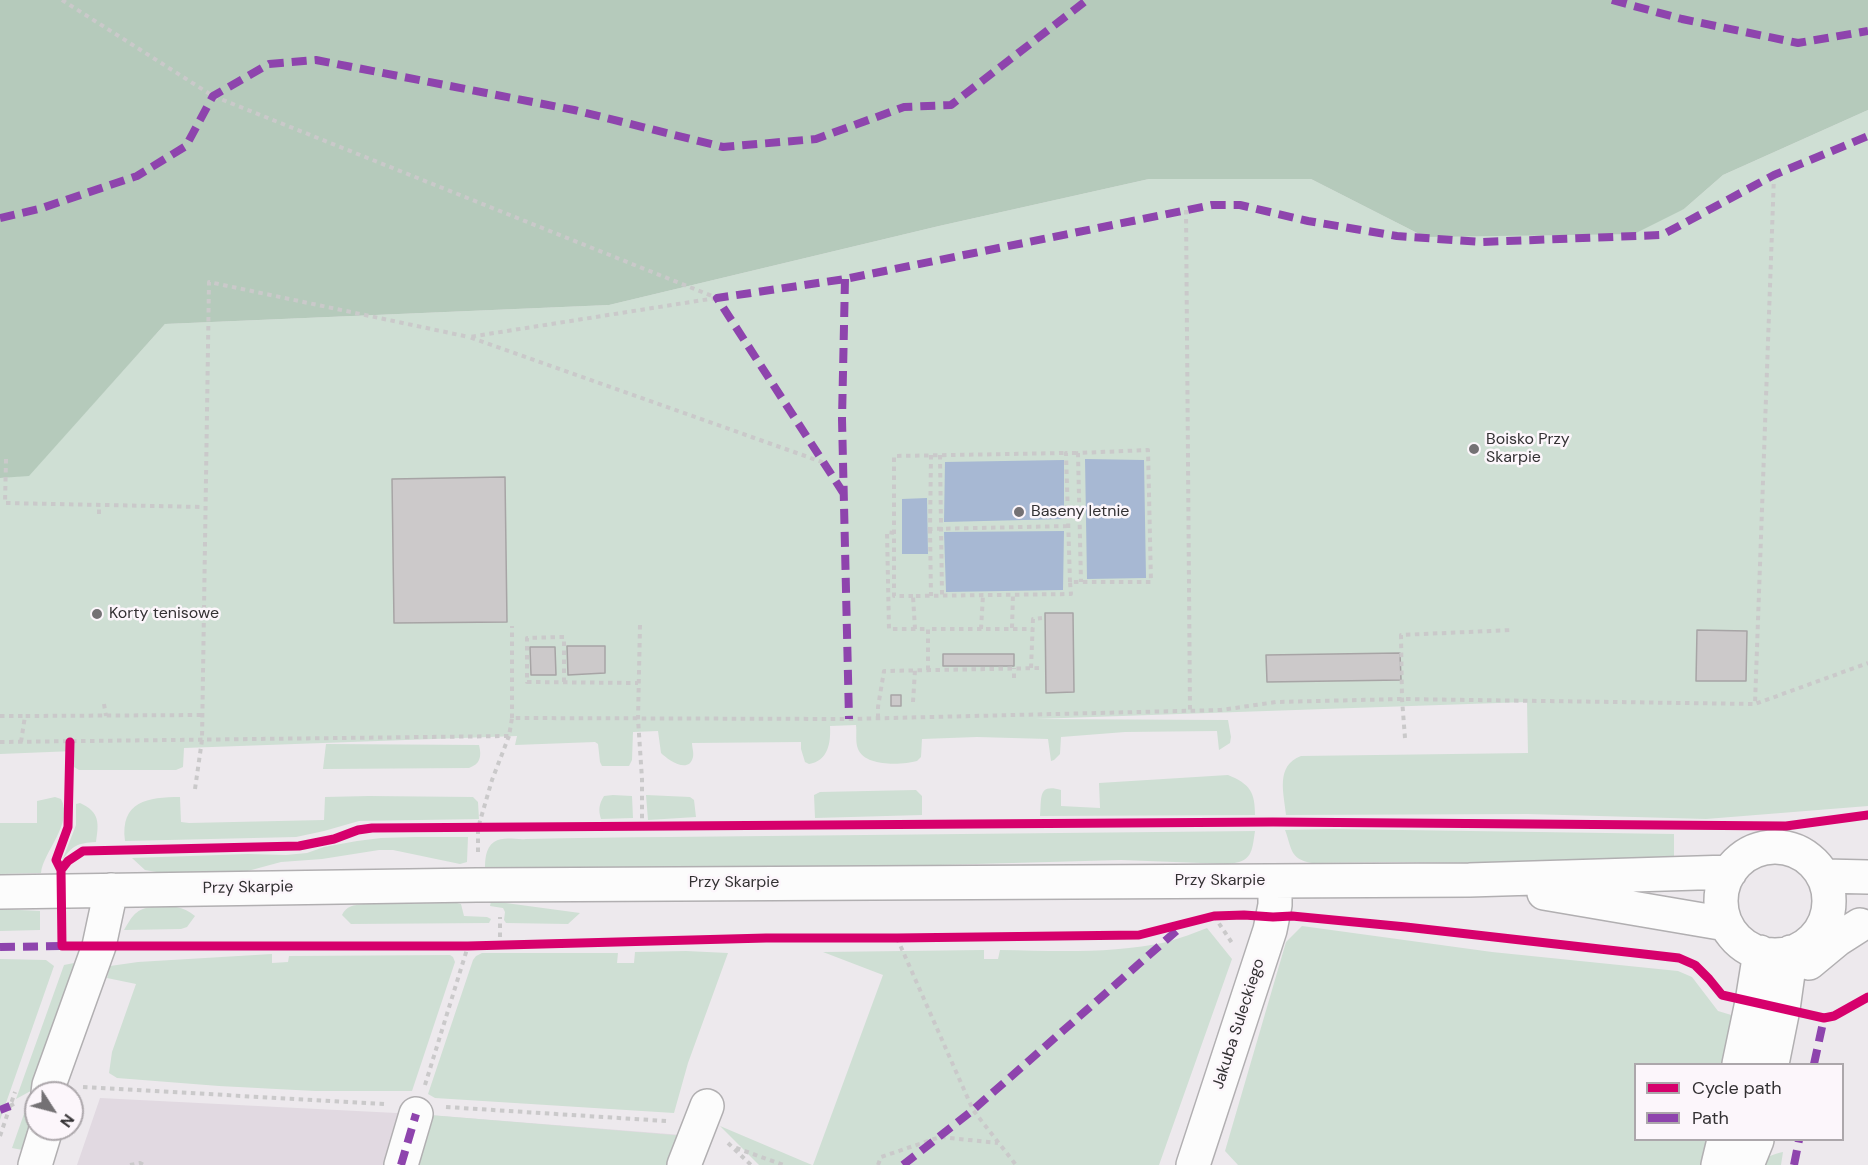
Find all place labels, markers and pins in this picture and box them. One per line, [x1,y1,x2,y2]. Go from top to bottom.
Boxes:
place label: Boisko Przy Skarpie [1486,430,1570,468]
marker: Boisko Przy Skarpie [1467,442,1481,456]
place label: Baseny letnie [1031,502,1129,522]
marker: Baseny letnie [1012,505,1026,519]
place label: Korty tenisowe [109,604,219,624]
marker: Korty tenisowe [90,607,104,621]

